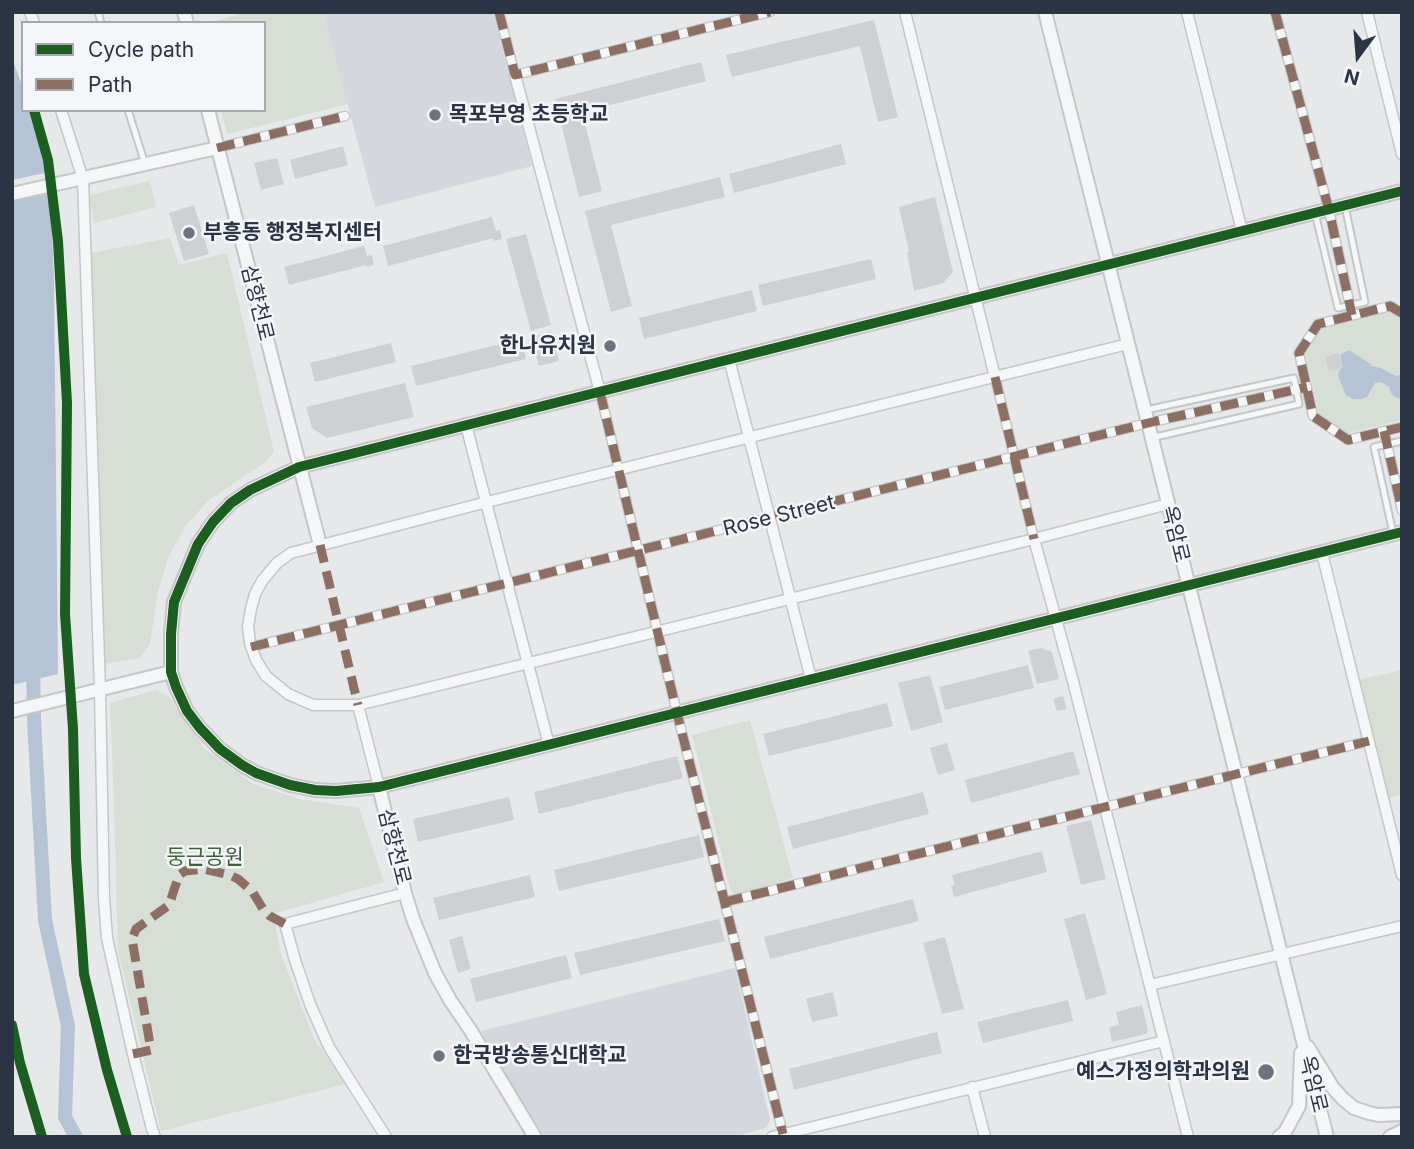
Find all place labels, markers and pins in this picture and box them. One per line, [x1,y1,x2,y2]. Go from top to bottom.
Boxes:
place label: 목포부영 초등학교 [449,102,609,128]
marker: 목포부영 초등학교 [427,107,443,123]
place label: 부흥동 행정복지센터 [203,220,382,246]
marker: 부흥동 행정복지센터 [181,225,197,241]
place label: 한나유치원 [499,333,596,359]
marker: 한나유치원 [602,338,618,354]
place label: 한국방송통신대학교 [453,1043,627,1069]
marker: 한국방송통신대학교 [431,1048,447,1064]
place label: 예스가정의학과의원 [1076,1059,1250,1085]
marker: 예스가정의학과의원 [1256,1062,1276,1082]

